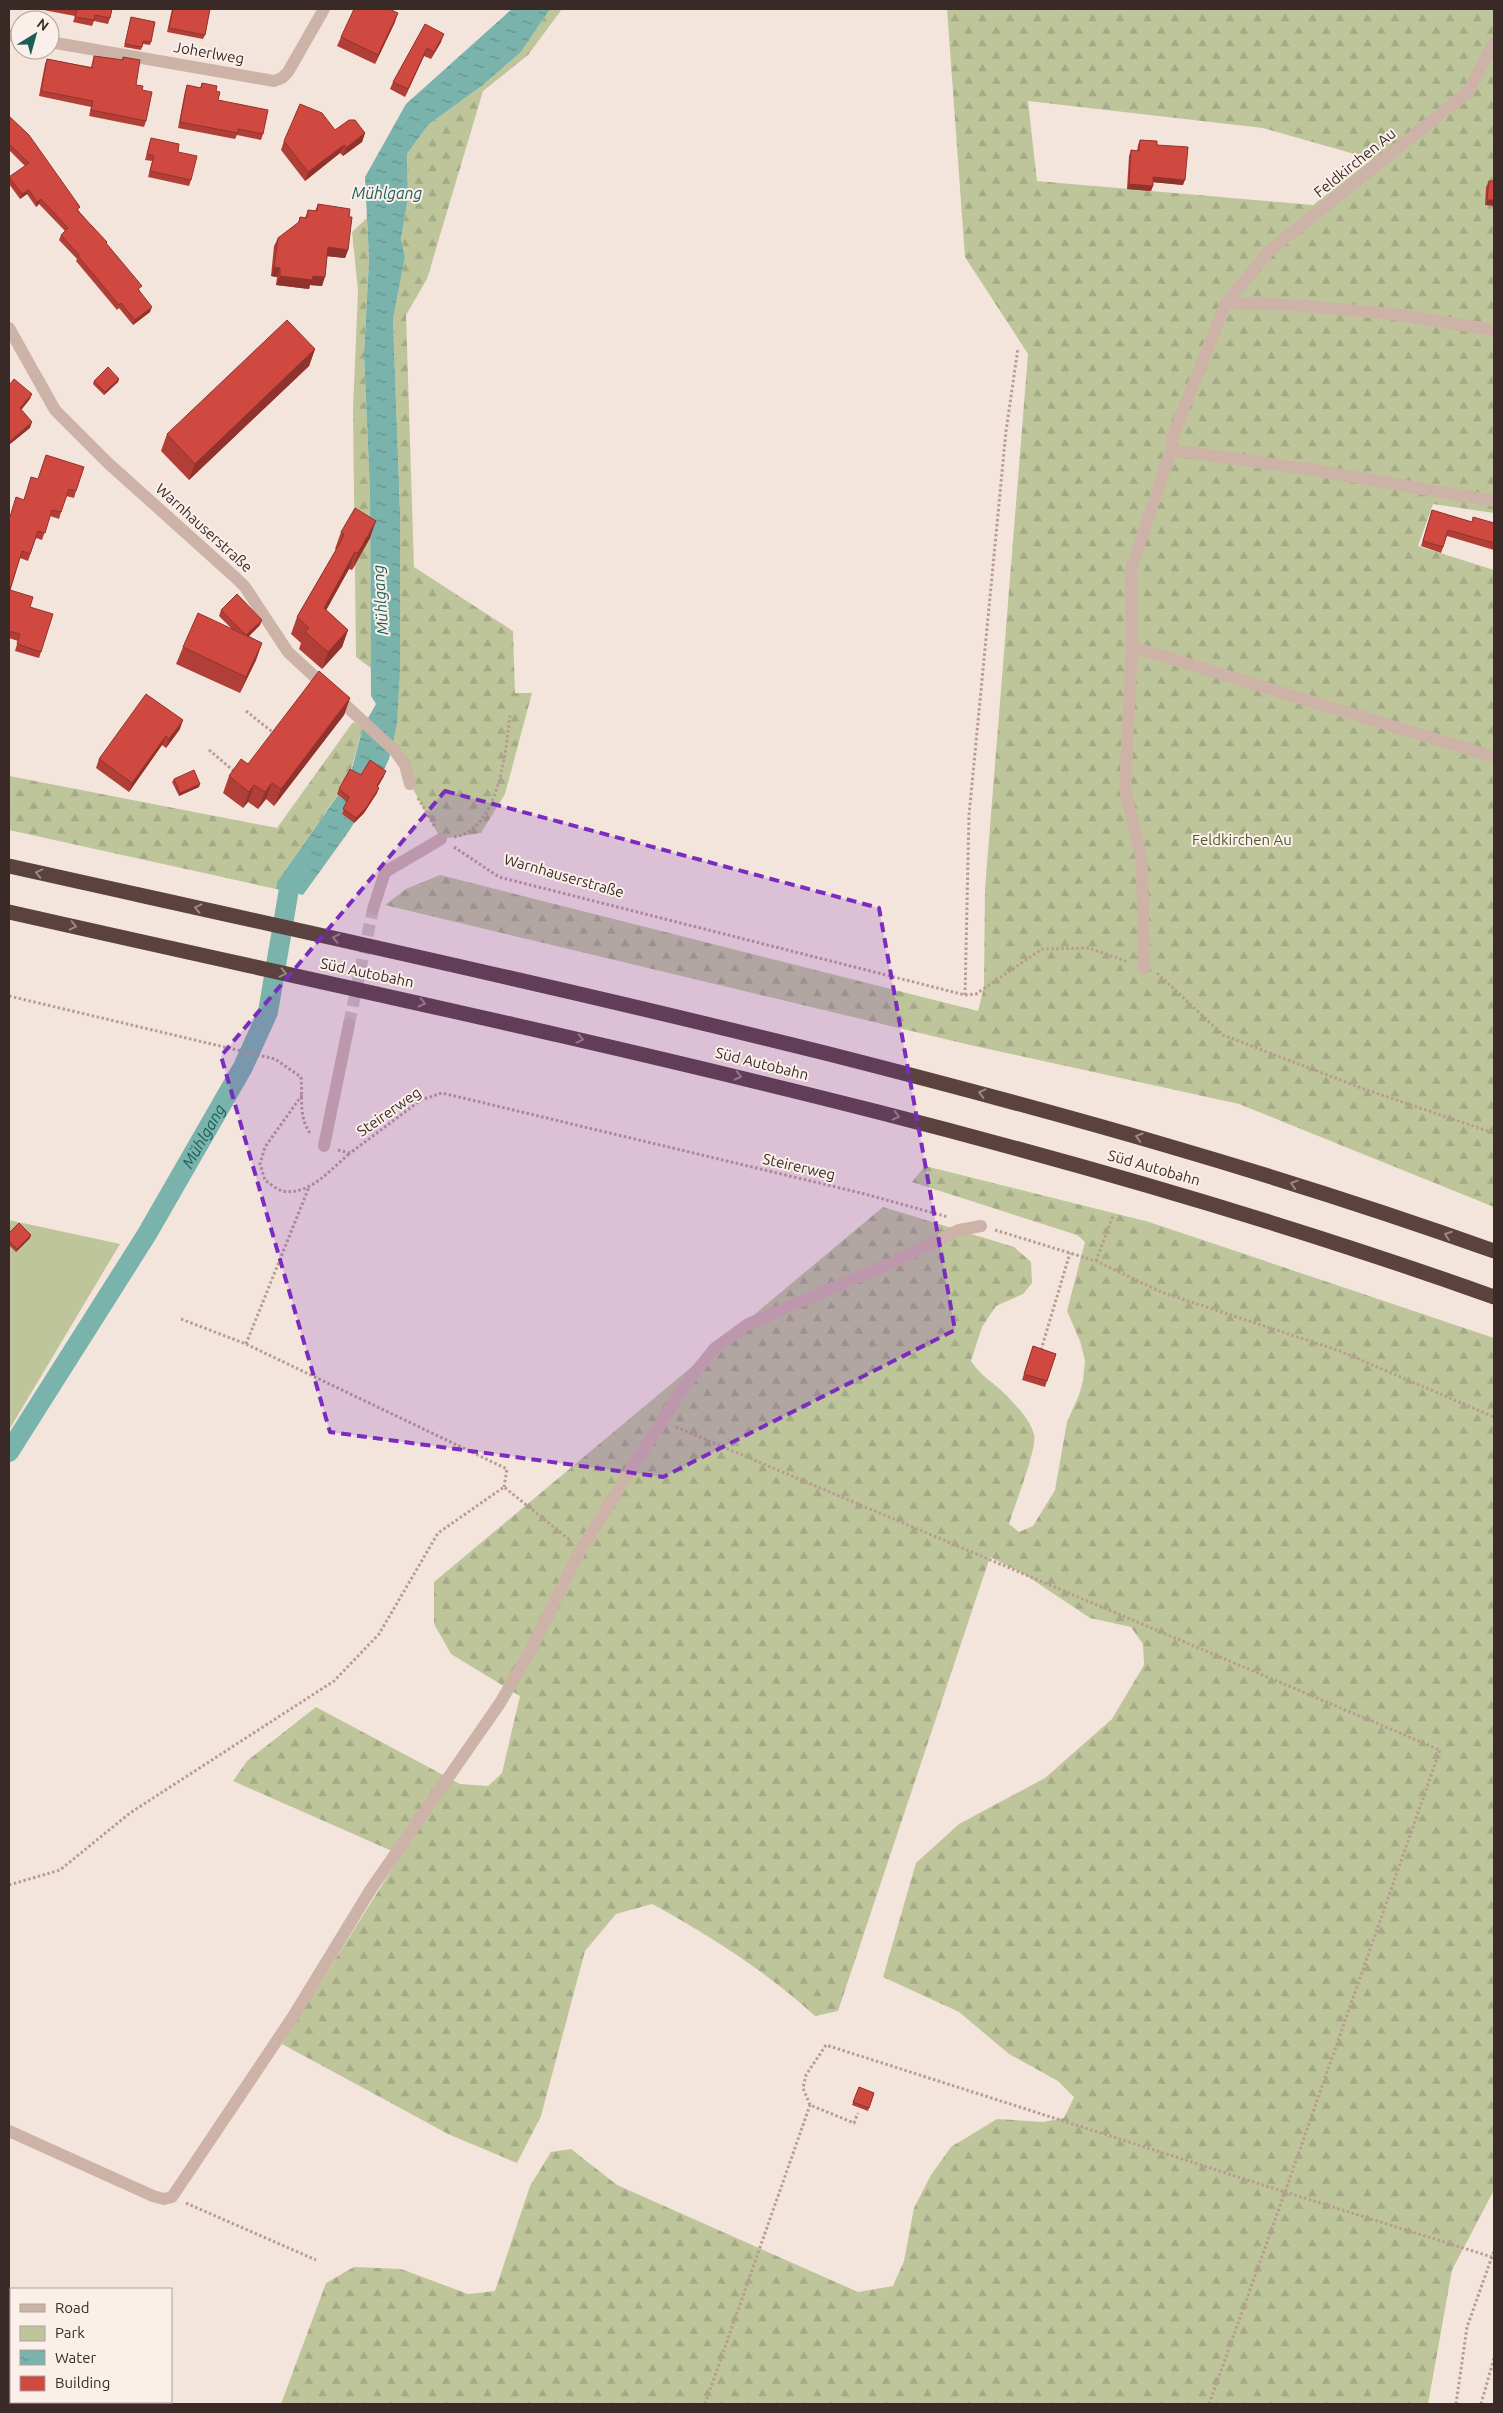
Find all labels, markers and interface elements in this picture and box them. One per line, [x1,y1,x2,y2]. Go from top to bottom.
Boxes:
north arrow [10,10,60,60]
text: N [34,15,52,34]
street label: Joherlweg [173,38,246,67]
street label: Feldkirchen Au [1311,125,1399,201]
water label: Mühlgang [352,184,422,202]
street label: Warnhauserstraße [153,480,256,575]
water label: Mühlgang [369,564,391,636]
park label: Feldkirchen Au [1192,831,1292,848]
street label: Warnhauserstraße [502,850,626,901]
one-way arrow [34,868,43,879]
one-way arrow [193,903,202,914]
one-way arrow [69,920,78,931]
one-way arrow [331,933,340,944]
street label: Süd Autobahn [319,954,415,991]
one-way arrow [279,967,287,978]
one-way arrow [417,997,426,1008]
one-way arrow [576,1033,585,1044]
street label: Süd Autobahn [714,1044,810,1083]
one-way arrow [734,1071,742,1081]
street label: Steirerweg [353,1083,424,1140]
one-way arrow [978,1088,987,1099]
water label: Mühlgang [178,1101,229,1171]
one-way arrow [892,1110,901,1121]
one-way arrow [1135,1132,1143,1142]
street label: Süd Autobahn [1106,1146,1202,1189]
street label: Steirerweg [761,1150,837,1183]
one-way arrow [1290,1180,1299,1190]
one-way arrow [1445,1231,1453,1241]
legend [10,2288,172,2403]
text: Road [55,2299,90,2316]
text: Park [55,2324,85,2341]
text: Water [55,2349,96,2366]
text: Building [55,2374,110,2391]

